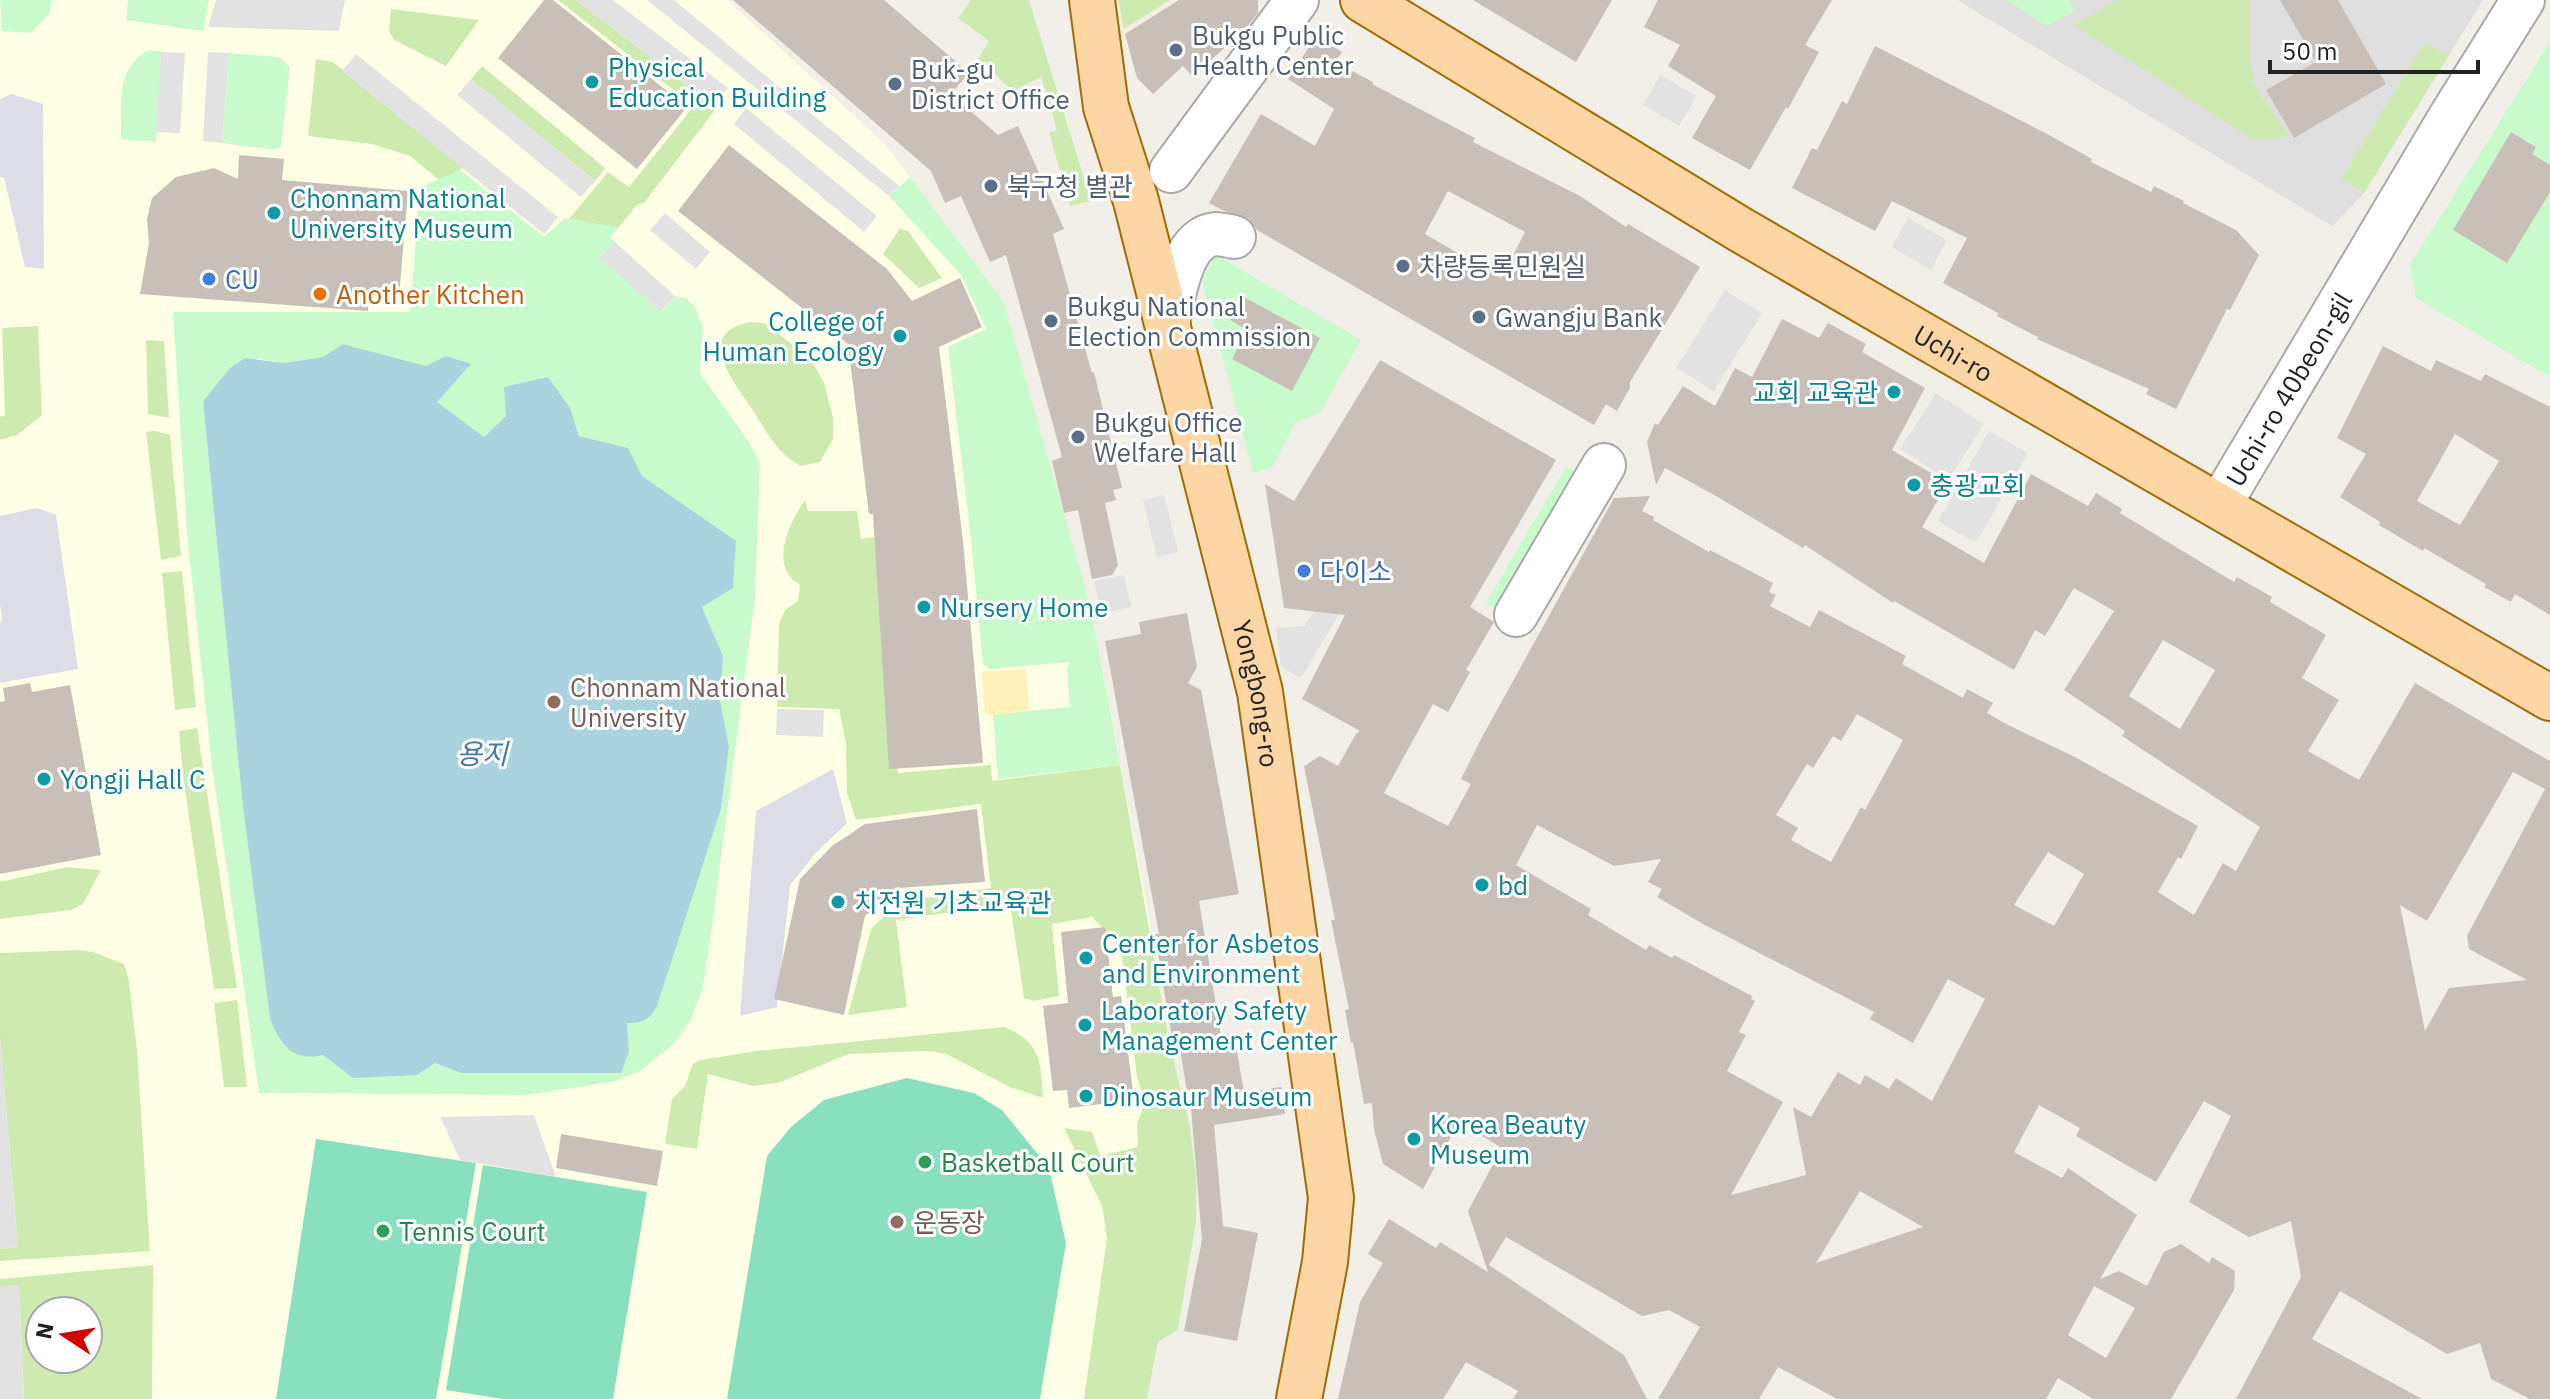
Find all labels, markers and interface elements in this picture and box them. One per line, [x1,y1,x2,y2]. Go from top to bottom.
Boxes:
place label: Bukgu Public Health Center [1192,18,1354,82]
scale bar [2270,24,2478,74]
text: 50 m [2282,35,2337,67]
marker: Bukgu Public Health Center [1167,41,1185,59]
place label: Physical Education Building [608,50,826,114]
place label: Buk-gu District Office [911,52,1070,116]
marker: Physical Education Building [583,73,601,91]
marker: Buk-gu District Office [886,75,904,93]
place label: 북구청 별관 [1007,169,1133,203]
marker: 북구청 별관 [982,177,1000,195]
place label: Chonnam National University Museum [290,181,513,245]
marker: Chonnam National University Museum [265,204,283,222]
place label: 차량등록민원실 [1419,249,1586,283]
marker: 차량등록민원실 [1394,257,1412,275]
place label: CU [225,262,259,296]
marker: CU [200,270,218,288]
place label: Another Kitchen [336,277,525,311]
marker: Another Kitchen [311,285,329,303]
street label: Uchi-ro 40beon-gil [2218,286,2359,492]
place label: Bukgu National Election Commission [1067,289,1311,353]
place label: Gwangju Bank [1495,300,1663,334]
place label: College of Human Ecology [703,304,884,368]
marker: Gwangju Bank [1470,308,1488,326]
marker: Bukgu National Election Commission [1042,312,1060,330]
street label: Uchi-ro [1908,317,1999,389]
marker: College of Human Ecology [891,327,909,345]
place label: 교회 교육관 [1752,375,1878,409]
marker: 교회 교육관 [1885,383,1903,401]
place label: Bukgu Office Welfare Hall [1094,405,1243,469]
marker: Bukgu Office Welfare Hall [1069,428,1087,446]
place label: 충광교회 [1930,468,2026,502]
marker: 충광교회 [1905,476,1923,494]
place label: 다이소 [1320,554,1392,588]
marker: 다이소 [1295,562,1313,580]
place label: Nursery Home [940,590,1108,624]
marker: Nursery Home [915,598,933,616]
street label: Yongbong-ro [1225,616,1287,769]
place label: Chonnam National University [570,670,786,734]
marker: Chonnam National University [545,693,563,711]
water label: 용지 [456,735,510,772]
place label: Yongji Hall C [60,762,205,796]
marker: Yongji Hall C [35,770,53,788]
place label: bd [1498,868,1528,902]
marker: bd [1473,876,1491,894]
place label: 치전원 기초교육관 [854,885,1052,919]
marker: 치전원 기초교육관 [829,893,847,911]
place label: Center for Asbetos and Environment [1102,926,1320,990]
marker: Center for Asbetos and Environment [1077,949,1095,967]
place label: Laboratory Safety Management Center [1101,993,1338,1057]
marker: Laboratory Safety Management Center [1076,1016,1094,1034]
place label: Dinosaur Museum [1102,1079,1313,1113]
marker: Dinosaur Museum [1077,1087,1095,1105]
place label: Korea Beauty Museum [1430,1107,1586,1171]
marker: Korea Beauty Museum [1405,1130,1423,1148]
place label: Basketball Court [941,1145,1135,1179]
marker: Basketball Court [916,1153,934,1171]
place label: 운동장 [913,1205,985,1239]
marker: 운동장 [888,1213,906,1231]
place label: Tennis Court [399,1214,546,1248]
marker: Tennis Court [374,1222,392,1240]
north arrow [24,1295,104,1375]
text: N [28,1320,60,1342]

